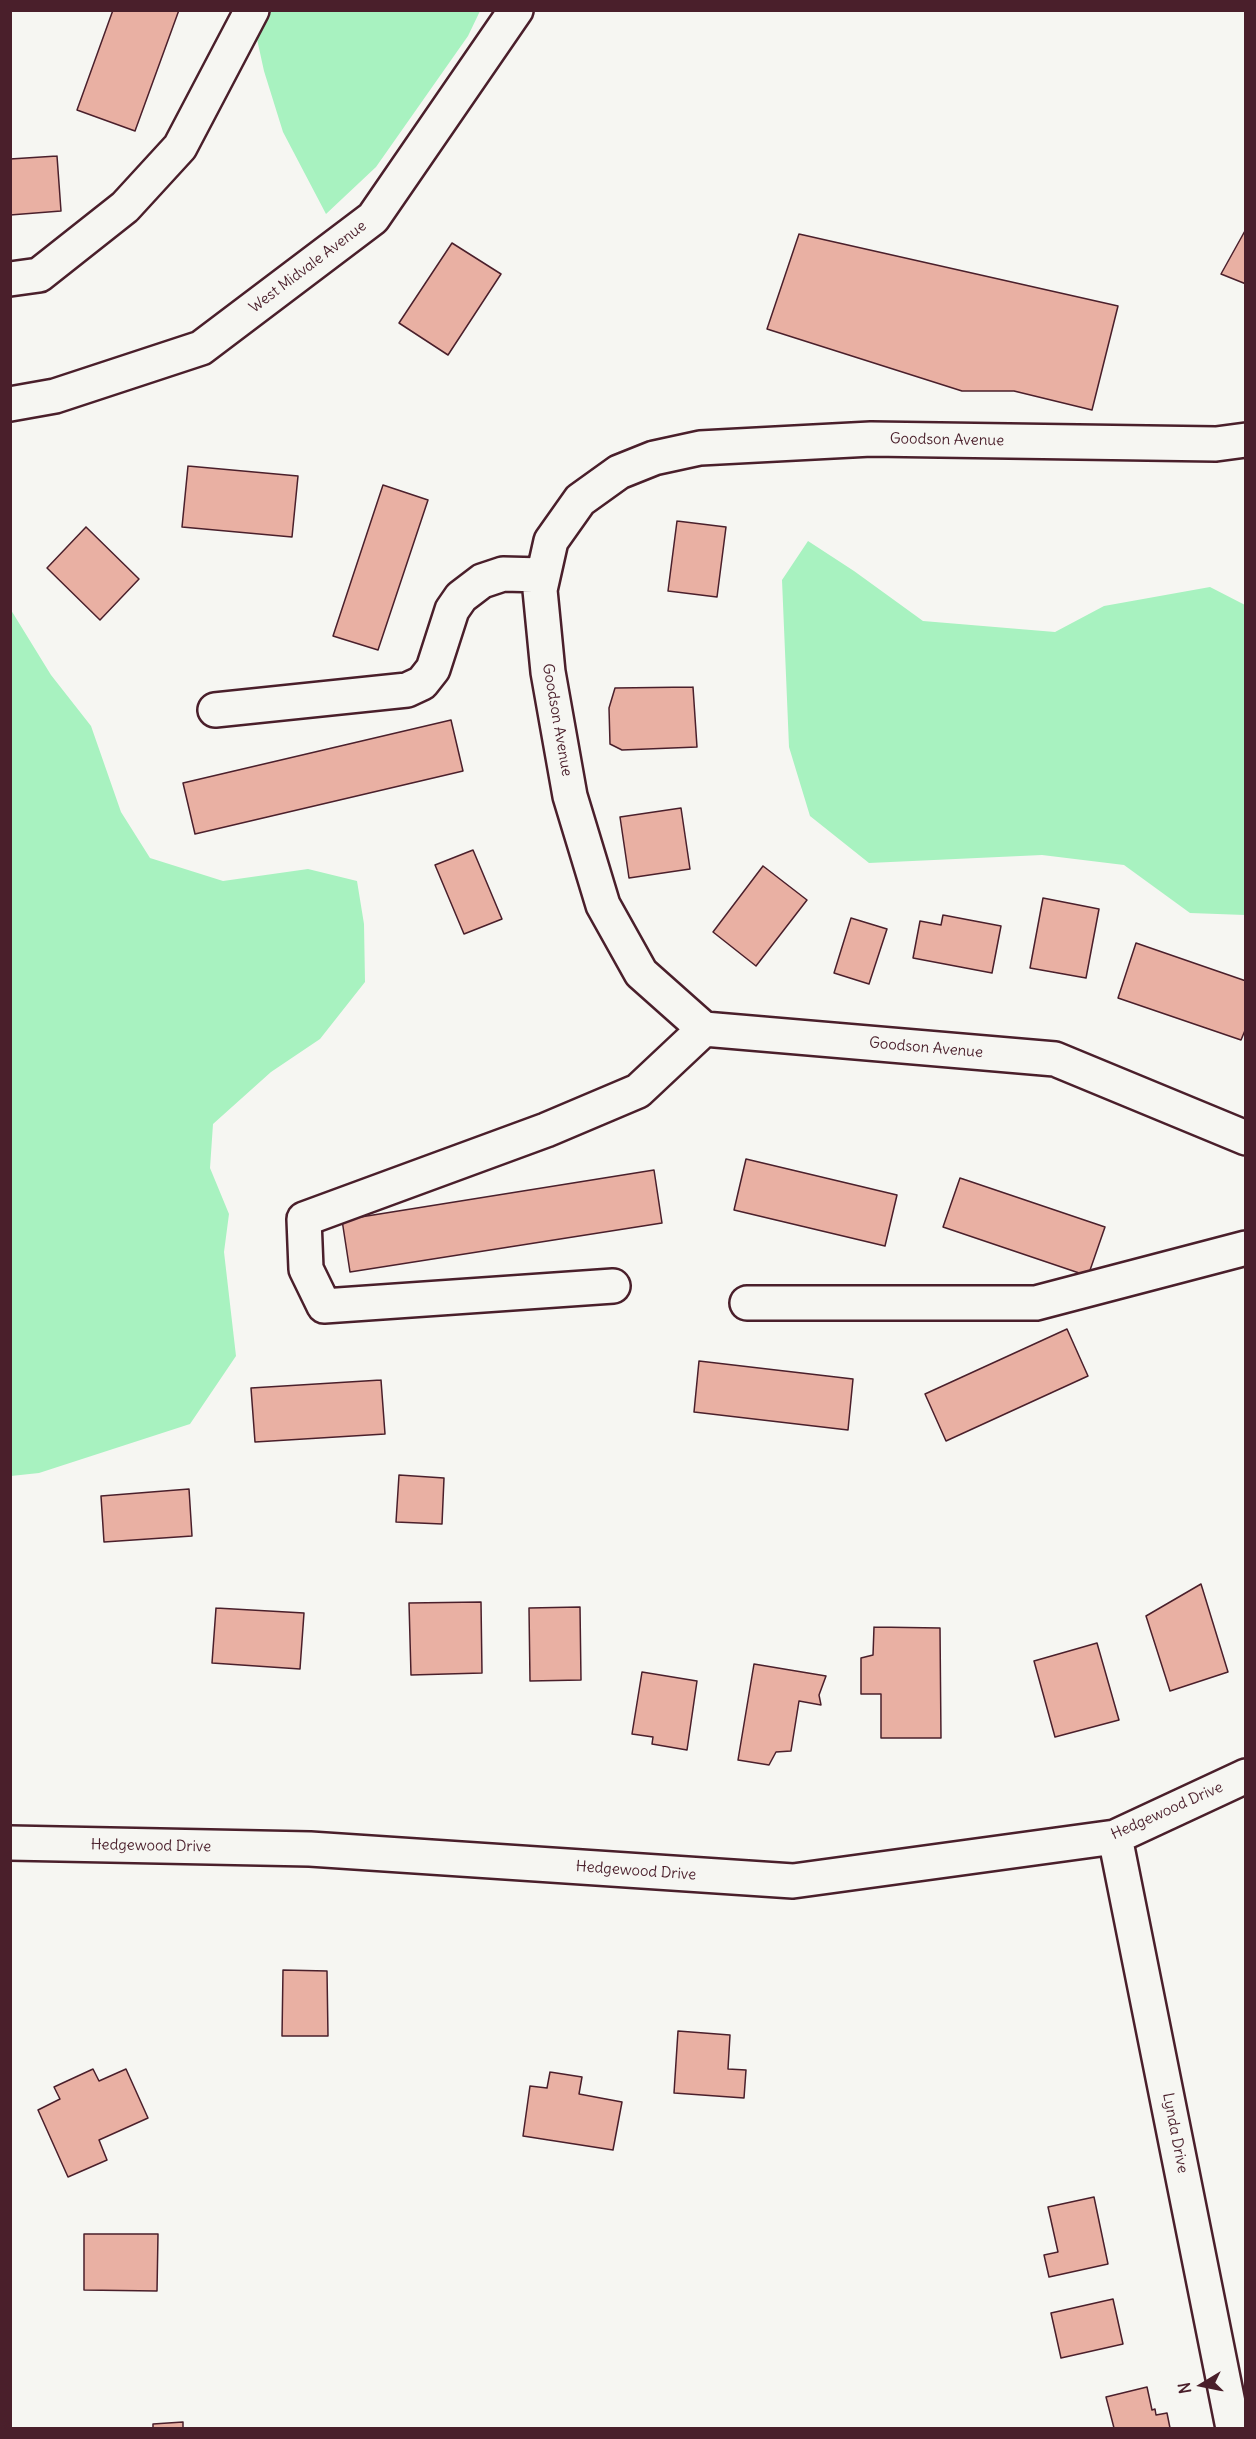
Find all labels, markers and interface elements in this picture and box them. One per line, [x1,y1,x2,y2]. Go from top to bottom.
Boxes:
street label: West Midvale Avenue [246,217,370,317]
street label: Goodson Avenue [890,430,1004,450]
street label: Goodson Avenue [538,662,576,778]
street label: Goodson Avenue [868,1034,984,1062]
street label: Hedgewood Drive [1108,1778,1226,1844]
street label: Hedgewood Drive [91,1836,211,1856]
street label: Hedgewood Drive [575,1858,697,1884]
street label: Lynda Drive [1158,2091,1192,2175]
north arrow [1172,2355,1232,2415]
text: N [1173,2381,1195,2395]

